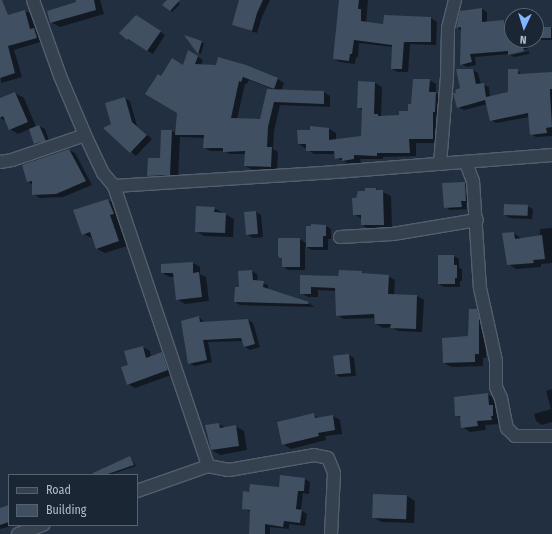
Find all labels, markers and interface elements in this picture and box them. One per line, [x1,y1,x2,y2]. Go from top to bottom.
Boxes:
north arrow [504,8,544,48]
text: N [519,33,527,46]
legend [8,474,138,526]
text: Road [46,483,71,497]
text: Building [46,503,86,517]

